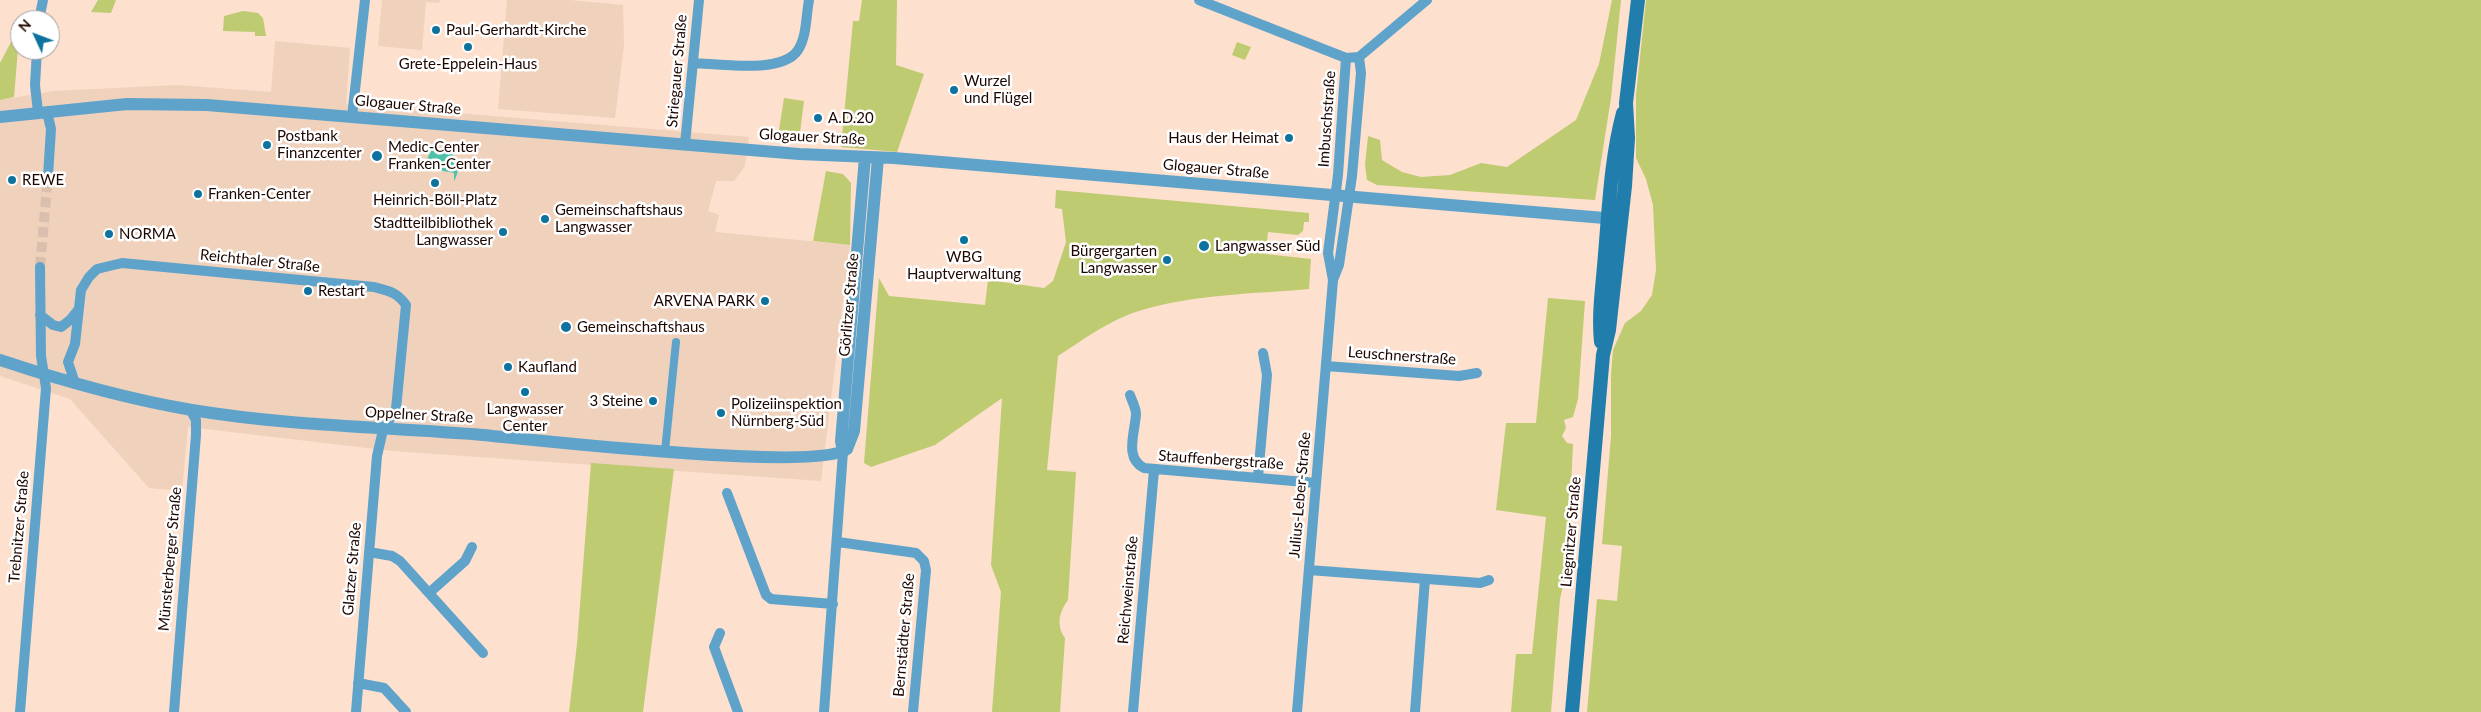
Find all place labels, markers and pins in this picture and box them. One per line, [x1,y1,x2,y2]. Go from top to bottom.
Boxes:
place label: Paul-Gerhardt-Kirche [446,21,586,39]
marker: Paul-Gerhardt-Kirche [430,24,442,36]
marker: Grete-Eppelein-Haus [462,41,474,53]
place label: Grete-Eppelein-Haus [399,55,537,73]
place label: Wurzel und Flügel [964,72,1032,107]
marker: Wurzel und Flügel [948,84,960,96]
place label: A.D.20 [828,109,874,127]
marker: A.D.20 [812,112,824,124]
place label: Postbank Finanzcenter [277,127,362,162]
place label: Haus der Heimat [1168,129,1279,147]
marker: Haus der Heimat [1283,132,1295,144]
place label: Medic-Center Franken-Center [388,138,491,173]
marker: Postbank Finanzcenter [261,139,273,151]
marker: Medic-Center Franken-Center [370,149,384,163]
place label: REWE [22,171,64,189]
marker: REWE [6,174,18,186]
marker: Heinrich-Böll-Platz [429,177,441,189]
place label: Franken-Center [208,185,311,203]
marker: Franken-Center [192,188,204,200]
place label: Heinrich-Böll-Platz [373,191,497,209]
place label: Gemeinschaftshaus Langwasser [555,201,683,236]
marker: Gemeinschaftshaus Langwasser [539,213,551,225]
place label: Stadtteilbibliothek Langwasser [374,214,493,249]
place label: NORMA [119,225,176,243]
marker: Stadtteilbibliothek Langwasser [497,226,509,238]
marker: NORMA [103,228,115,240]
marker: WBG Hauptverwaltung [958,234,970,246]
place label: Langwasser Süd [1215,237,1320,255]
marker: Langwasser Süd [1197,239,1211,253]
place label: Bürgergarten Langwasser [1071,242,1157,277]
place label: WBG Hauptverwaltung [907,248,1021,283]
marker: Bürgergarten Langwasser [1161,254,1173,266]
place label: Restart [318,282,365,300]
marker: Restart [302,285,314,297]
place label: ARVENA PARK [654,292,755,310]
marker: ARVENA PARK [759,295,771,307]
place label: Gemeinschaftshaus [577,318,705,336]
marker: Gemeinschaftshaus [559,320,573,334]
place label: Kaufland [518,358,577,376]
marker: Kaufland [502,361,514,373]
marker: Langwasser Center [519,386,531,398]
place label: 3 Steine [590,392,643,410]
marker: 3 Steine [647,395,659,407]
place label: Polizeiinspektion Nürnberg-Süd [731,395,842,430]
place label: Langwasser Center [487,400,563,435]
marker: Polizeiinspektion Nürnberg-Süd [715,407,727,419]

